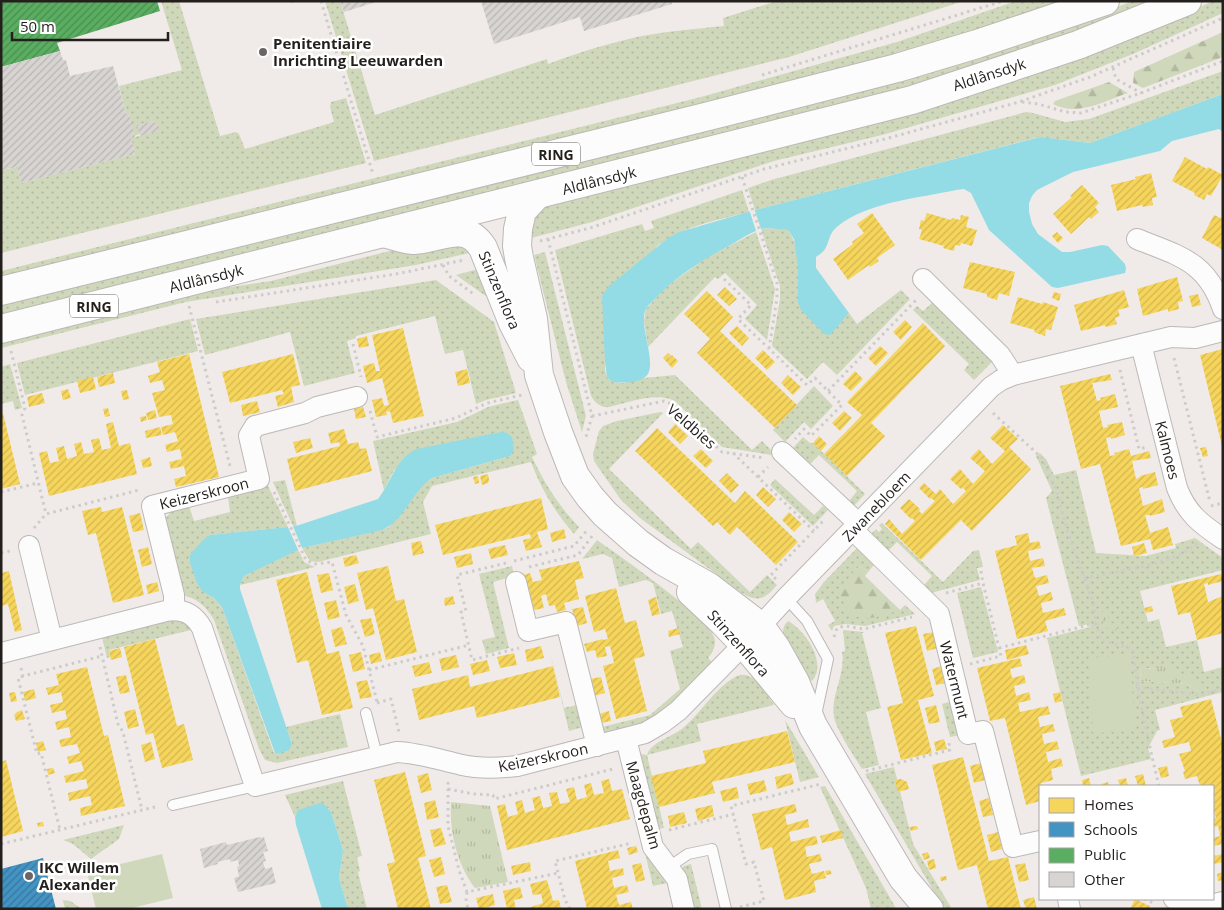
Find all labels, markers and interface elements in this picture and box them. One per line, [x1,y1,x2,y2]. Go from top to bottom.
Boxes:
scale bar [12,10,169,42]
text: 50 m [20,16,55,36]
place label: Penitentiaire Inrichting Leeuwarden [273,33,443,70]
marker: Penitentiaire Inrichting Leeuwarden [257,46,269,58]
street label: Aldlânsdyk [950,53,1028,95]
road number: RING [532,142,580,166]
street label: Aldlânsdyk [560,161,638,199]
street label: Stinzenflora [474,248,526,332]
street label: Aldlânsdyk [167,259,245,297]
road number: RING [70,294,118,318]
street label: Veldbies [663,399,721,453]
street label: Kalmoes [1151,419,1185,481]
street label: Zwanebloem [837,467,915,545]
street label: Keizerskroon [157,472,251,514]
street label: Stinzenflora [704,605,774,681]
street label: Watermunt [936,639,974,721]
street label: Keizerskroon [496,738,590,776]
street label: Maagdepalm [622,758,666,852]
legend [1039,785,1214,900]
text: Homes [1084,794,1134,814]
text: Schools [1084,819,1138,839]
text: Public [1084,844,1126,864]
place label: IKC Willem Alexander [39,857,119,894]
text: Other [1084,869,1125,889]
marker: IKC Willem Alexander [23,870,35,882]

